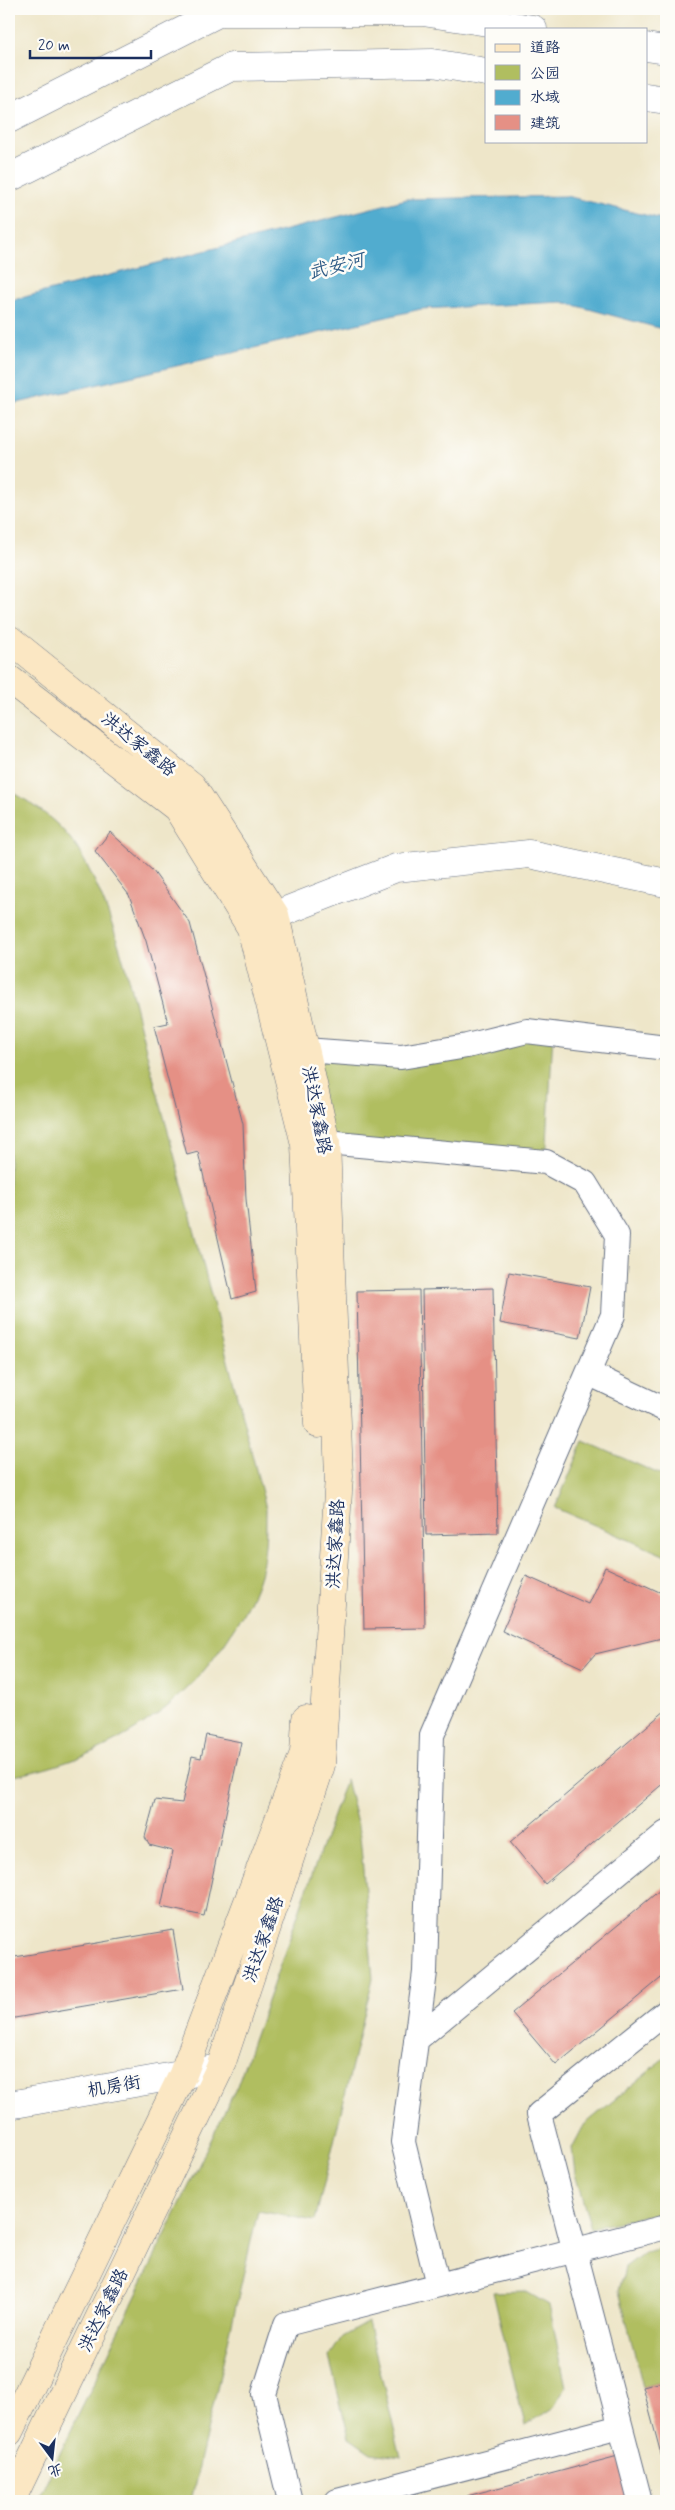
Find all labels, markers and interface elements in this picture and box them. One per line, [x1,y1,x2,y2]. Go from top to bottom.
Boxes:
scale bar [30,28,151,60]
legend [485,28,648,142]
text: 20 m [38,36,70,56]
text: 道路 [530,38,560,58]
text: 公园 [530,64,560,84]
text: 水域 [530,88,560,108]
text: 建筑 [530,114,560,134]
water label: 武安河 [306,247,370,285]
street label: 洪达家鑫路 [96,707,181,782]
street label: 洪达家鑫路 [296,1064,336,1157]
street label: 洪达家鑫路 [322,1498,350,1590]
street label: 洪达家鑫路 [238,1893,290,1986]
street label: 机房街 [86,2070,143,2103]
street label: 洪达家鑫路 [73,2265,134,2356]
north arrow [28,2432,78,2482]
text: 北 [46,2459,64,2480]

